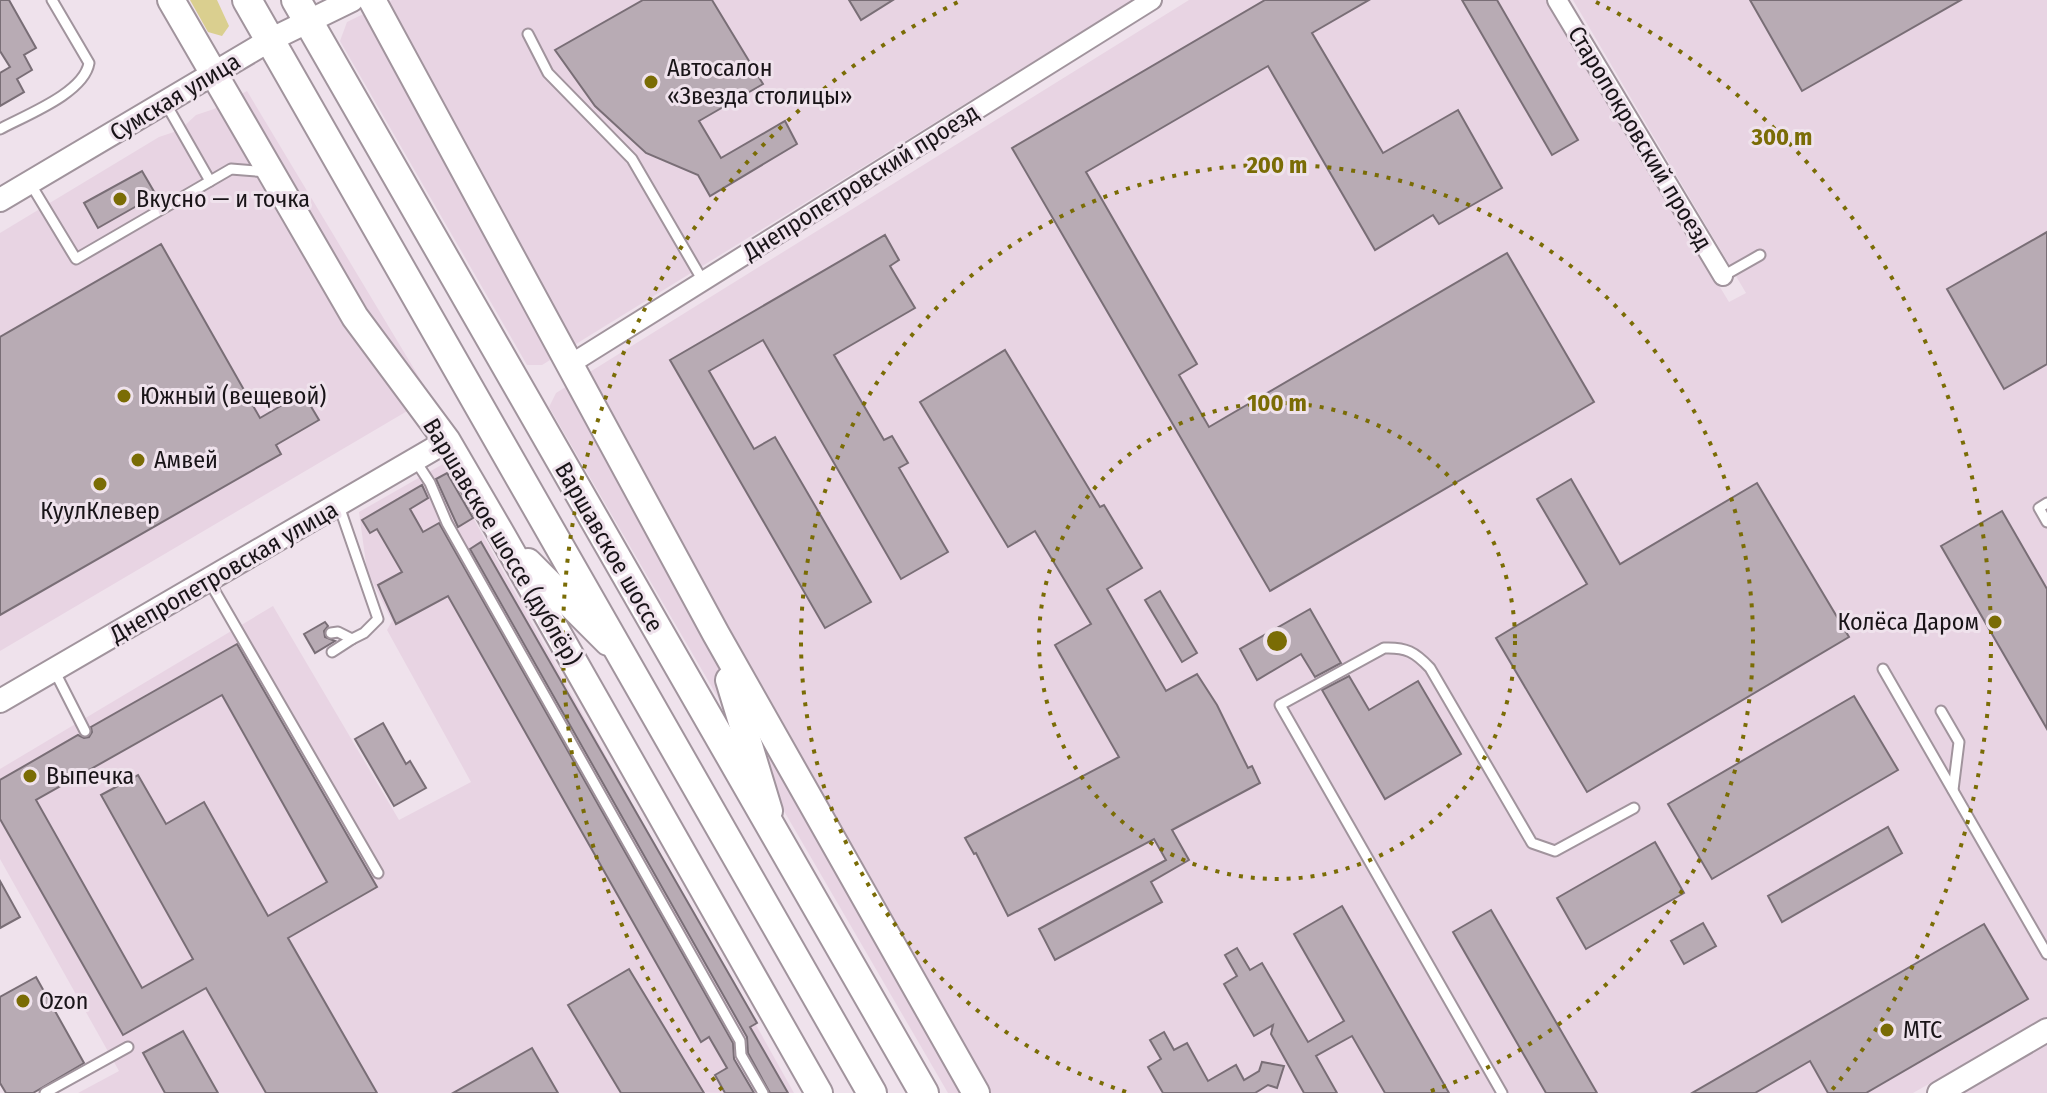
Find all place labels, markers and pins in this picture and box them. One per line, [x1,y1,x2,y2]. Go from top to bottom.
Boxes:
place label: Автосалон «Звезда столицы» [667,54,853,110]
marker: Автосалон «Звезда столицы» [642,73,660,91]
place label: Вкусно — и точка [136,185,310,213]
marker: Вкусно — и точка [111,190,129,208]
place label: Южный (вещевой) [140,382,326,410]
marker: Южный (вещевой) [115,387,133,405]
place label: Амвей [154,446,218,474]
marker: Амвей [129,451,147,469]
marker: КуулКлевер [91,475,109,493]
place label: КуулКлевер [40,497,160,525]
place label: Колёса Даром [1837,608,1979,636]
marker: Колёса Даром [1986,613,2004,631]
centre of rings [1263,627,1291,655]
place label: Выпечка [46,762,134,790]
marker: Выпечка [21,767,39,785]
place label: Ozon [39,987,88,1015]
marker: Ozon [14,992,32,1010]
place label: МТС [1903,1016,1942,1044]
marker: МТС [1878,1021,1896,1039]

